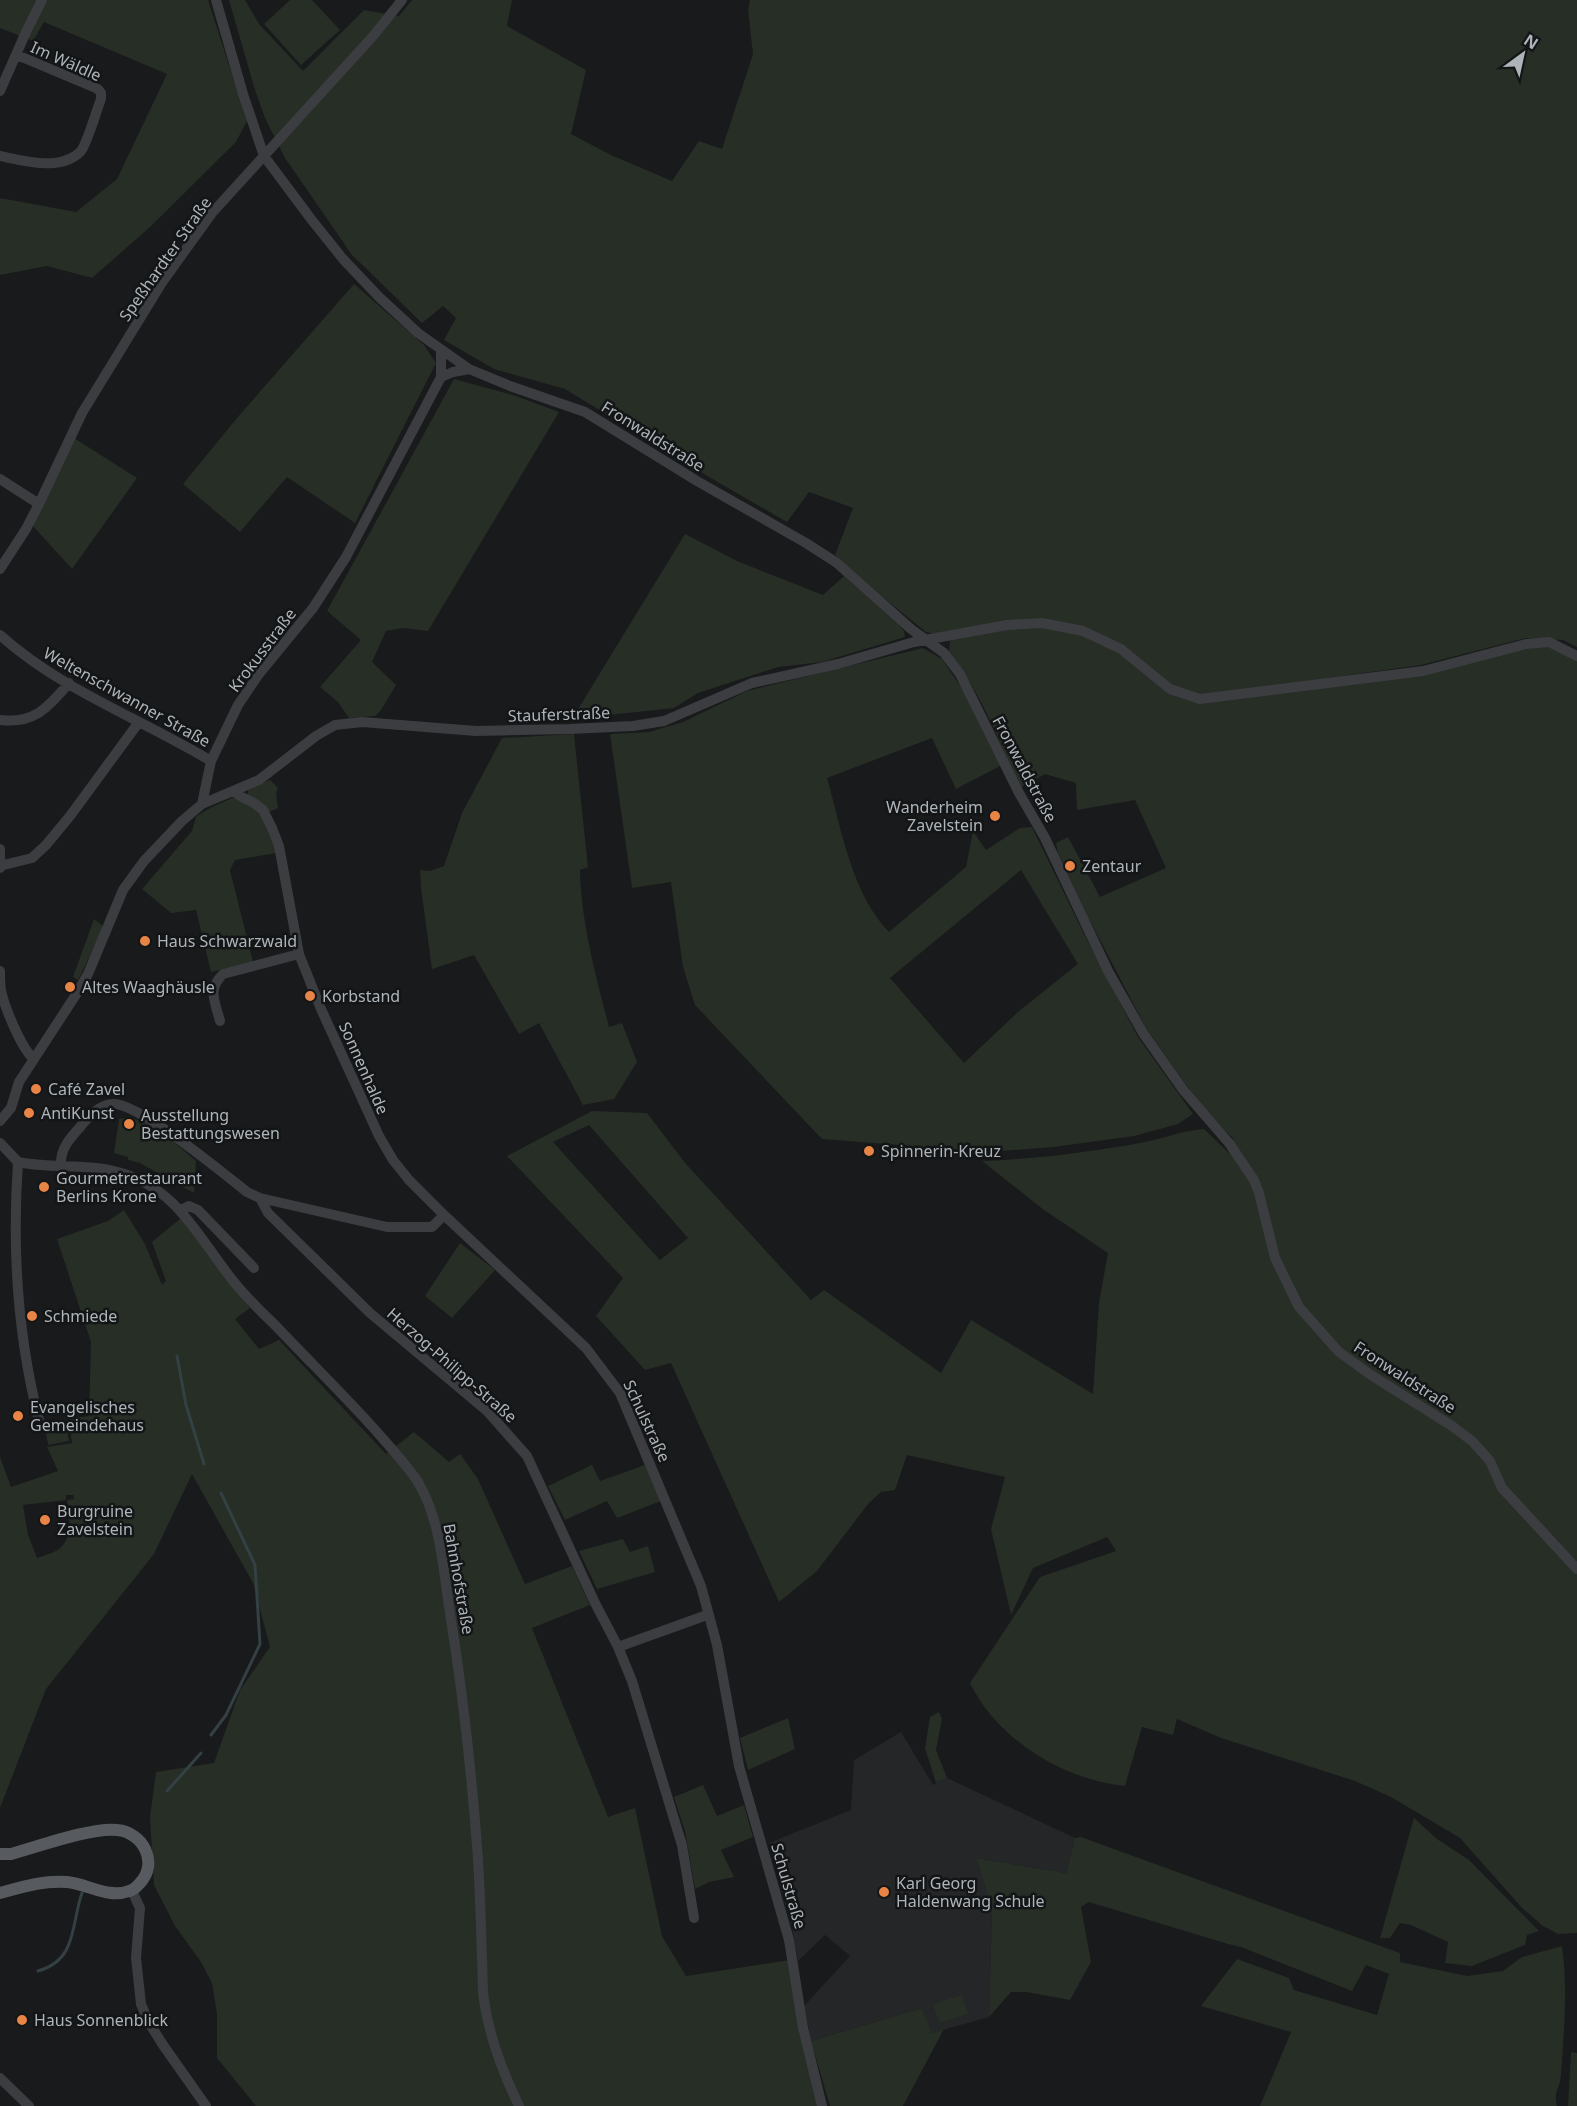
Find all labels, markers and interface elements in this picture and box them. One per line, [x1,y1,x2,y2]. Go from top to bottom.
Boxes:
north arrow [1493,24,1553,84]
text: N [1520,29,1543,54]
street label: Im Wäldle [27,36,105,86]
street label: Speßhardter Straße [114,192,216,326]
street label: Fronwaldstraße [597,396,709,476]
street label: Krokusstraße [223,604,301,696]
street label: Weltenschwanner Straße [40,642,214,752]
street label: Stauferstraße [507,701,611,727]
street label: Fronwaldstraße [988,712,1062,826]
place label: Wanderheim Zavelstein [886,796,983,836]
marker: Wanderheim Zavelstein [988,809,1002,823]
place label: Zentaur [1082,855,1142,877]
marker: Zentaur [1063,859,1077,873]
place label: Haus Schwarzwald [157,930,297,952]
marker: Haus Schwarzwald [138,934,152,948]
place label: Altes Waaghäusle [82,976,215,998]
marker: Altes Waaghäusle [63,980,77,994]
place label: Korbstand [322,985,400,1007]
marker: Korbstand [303,989,317,1003]
street label: Sonnenhalde [334,1018,394,1118]
place label: Café Zavel [48,1078,125,1100]
marker: Café Zavel [29,1082,43,1096]
place label: AntiKunst [41,1102,114,1124]
place label: Ausstellung Bestattungswesen [141,1104,280,1144]
marker: AntiKunst [22,1106,36,1120]
marker: Ausstellung Bestattungswesen [122,1117,136,1131]
place label: Spinnerin-Kreuz [881,1140,1001,1162]
marker: Spinnerin-Kreuz [862,1144,876,1158]
place label: Gourmetrestaurant Berlins Krone [56,1167,202,1207]
marker: Gourmetrestaurant Berlins Krone [37,1180,51,1194]
street label: Herzog-Philipp-Straße [382,1302,522,1428]
place label: Schmiede [44,1305,117,1327]
marker: Schmiede [25,1309,39,1323]
street label: Fronwaldstraße [1350,1336,1460,1418]
street label: Schulstraße [618,1376,676,1466]
place label: Evangelisches Gemeindehaus [30,1396,144,1436]
marker: Evangelisches Gemeindehaus [11,1409,25,1423]
place label: Burgruine Zavelstein [57,1500,133,1540]
marker: Burgruine Zavelstein [38,1513,52,1527]
street label: Bahnhofstraße [438,1522,480,1636]
street label: Schulstraße [766,1841,812,1931]
place label: Karl Georg Haldenwang Schule [896,1872,1045,1912]
marker: Karl Georg Haldenwang Schule [877,1885,891,1899]
place label: Haus Sonnenblick [34,2009,168,2031]
marker: Haus Sonnenblick [15,2013,29,2027]

